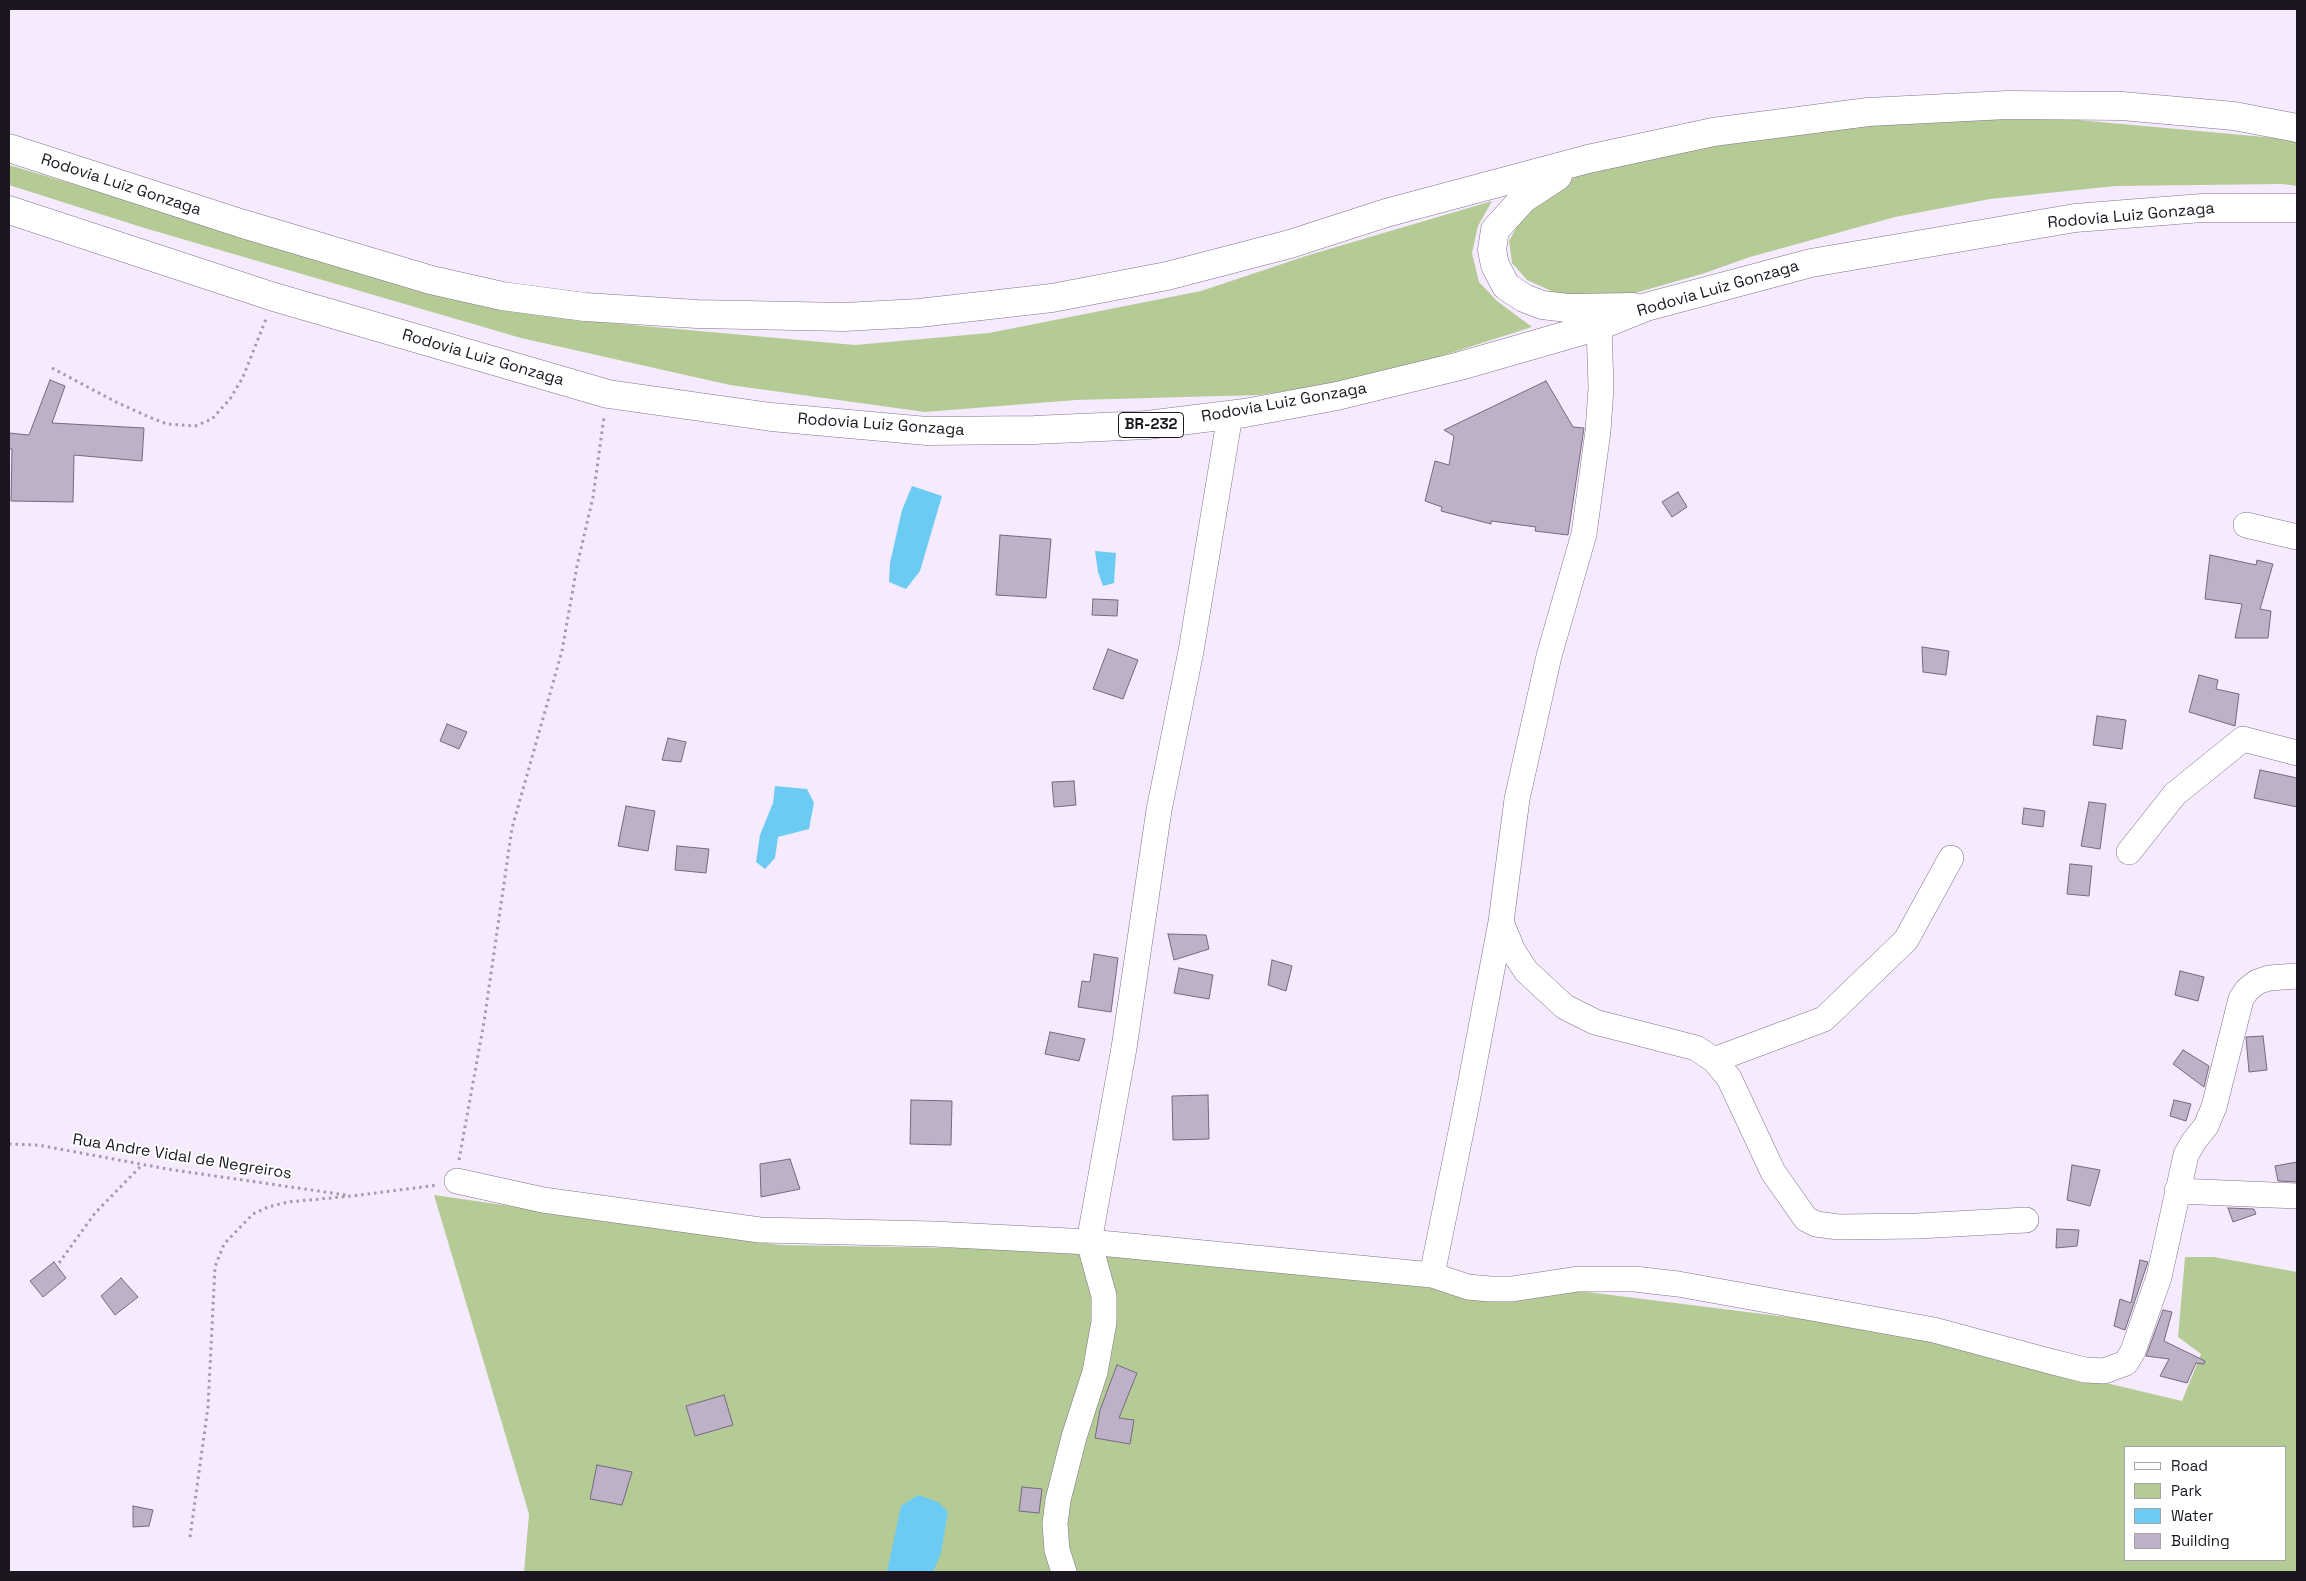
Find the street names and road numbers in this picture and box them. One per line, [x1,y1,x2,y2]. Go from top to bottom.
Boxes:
street label: Rodovia Luiz Gonzaga [38,150,204,220]
street label: Rodovia Luiz Gonzaga [2047,199,2215,233]
street label: Rodovia Luiz Gonzaga [1635,257,1801,321]
street label: Rodovia Luiz Gonzaga [400,326,566,390]
street label: Rodovia Luiz Gonzaga [1200,379,1368,427]
street label: Rodovia Luiz Gonzaga [797,410,965,440]
road number: BR-232 [1118,412,1184,438]
street label: Rua Andre Vidal de Negreiros [71,1130,293,1184]

